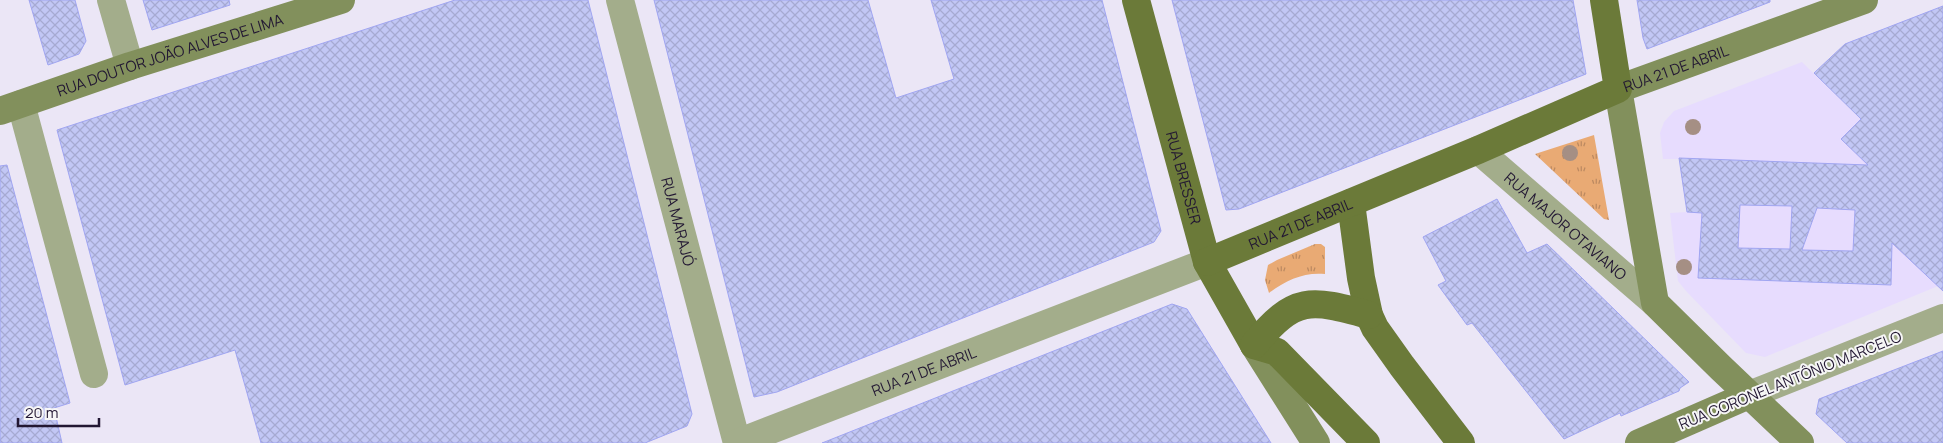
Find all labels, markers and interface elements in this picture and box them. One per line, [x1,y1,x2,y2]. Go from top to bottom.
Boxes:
street label: RUA DOUTOR JOÃO ALVES DE LIMA [54,8,286,101]
street label: RUA 21 DE ABRIL [1620,39,1731,97]
street label: RUA BRESSER [1161,129,1207,227]
street label: RUA MAJOR OTAVIANO [1500,167,1632,285]
street label: RUA MARAJÓ [657,175,700,268]
street label: RUA 21 DE ABRIL [1245,192,1356,254]
street label: RUA CORONEL ANTÔNIO MARCELO [1675,325,1905,434]
street label: RUA 21 DE ABRIL [868,341,979,401]
scale bar [18,396,99,428]
text: 20 m [25,402,58,423]

